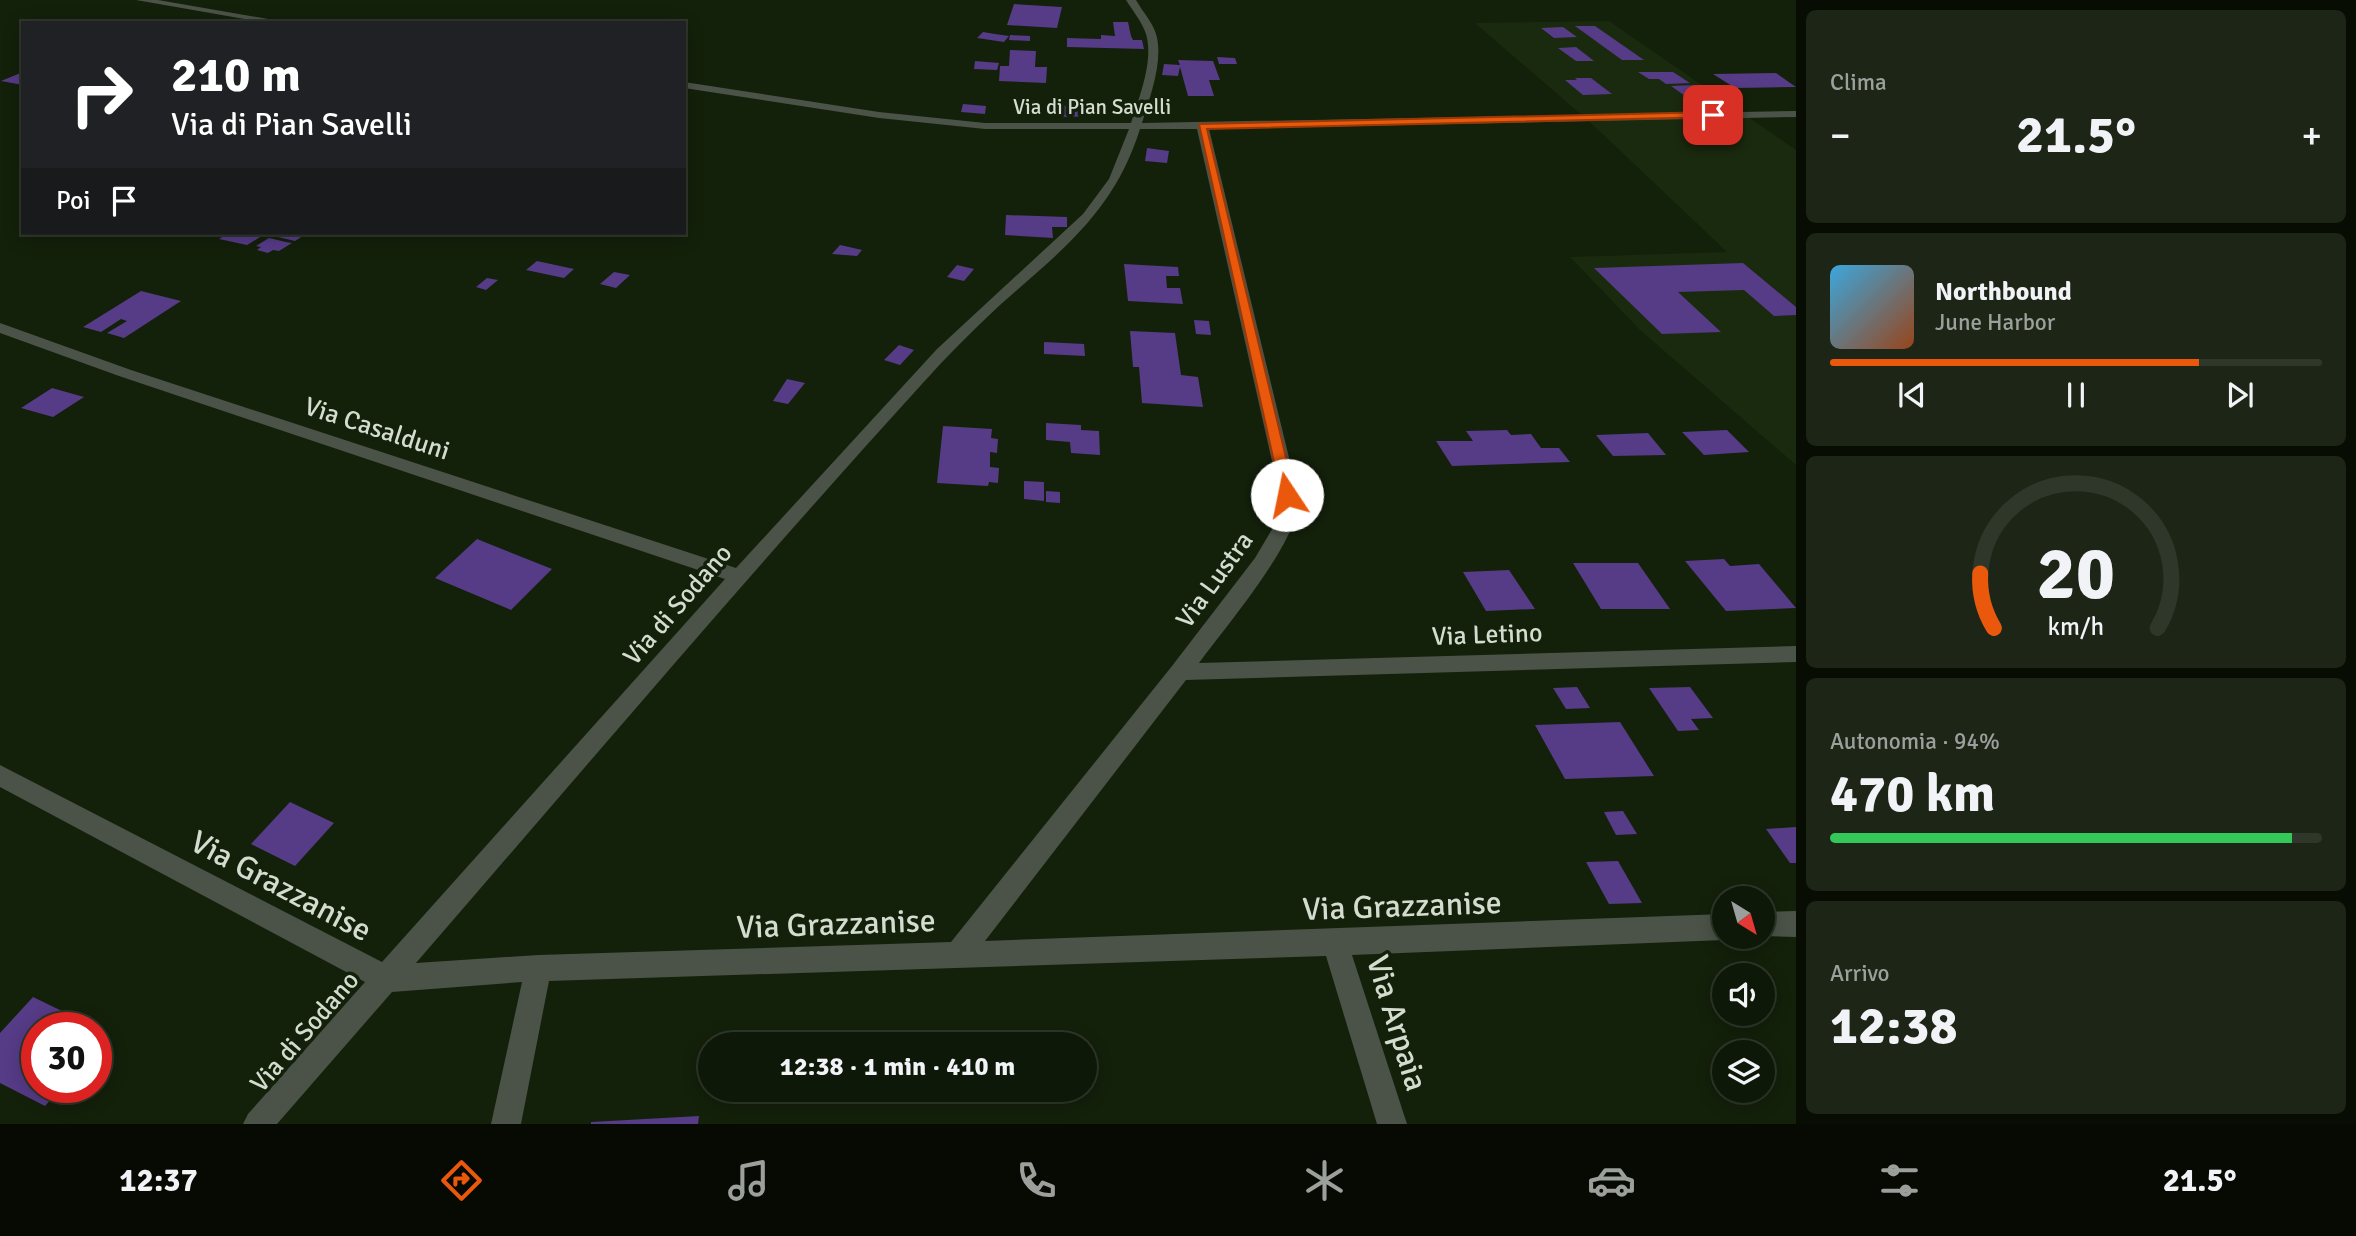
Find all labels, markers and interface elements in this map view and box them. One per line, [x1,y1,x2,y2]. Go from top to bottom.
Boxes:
text: 210 m [171,45,301,105]
icon: right [56,49,147,140]
text: Clima [1830,68,1887,97]
pin [1683,85,1743,145]
street label: Via di Pian Savelli [1013,94,1171,120]
icon: arrive [1694,96,1732,134]
text: 21.5° [2016,103,2136,167]
text: Via di Pian Savelli [171,105,412,144]
text: − [1830,112,1851,159]
text: + [2301,112,2322,159]
icon: arrive [105,182,143,220]
text: Poi [56,185,91,217]
text: Northbound [1935,276,2072,308]
text: June Harbor [1935,308,2055,337]
icon: previous [1893,376,1931,414]
icon: pause [2057,376,2095,414]
icon: next [2221,376,2259,414]
street label: Via Casalduni [300,390,454,468]
position arrow [1250,458,1324,532]
street label: Via Lustra [1169,526,1261,634]
text: 20 [2037,530,2115,619]
street label: Via di Sodano [617,538,739,672]
text: km/h [2048,611,2104,642]
street label: Via Letino [1431,617,1543,653]
text: Autonomia · 94% [1830,727,2000,756]
text: 470 km [1830,762,1995,826]
street label: Via Grazzanise [184,822,378,950]
street label: Via Grazzanise [1302,883,1502,929]
north arrow [1712,886,1774,948]
map controls [1712,886,1775,1103]
street label: Via Grazzanise [736,901,936,947]
street label: Via Arpaia [1358,950,1436,1096]
text: Arrivo [1830,959,1890,988]
button: sound [1712,963,1775,1026]
street label: Via di Sodano [244,965,366,1099]
text: 12:38 [1830,994,1958,1058]
speed limit sign: 30 [21,1012,112,1103]
button: layers [1712,1040,1775,1103]
text: 12:38 · 1 min · 410 m [780,1051,1015,1083]
icon: directions [437,1156,486,1205]
icon: music [724,1156,773,1205]
icon: phone [1012,1156,1061,1205]
icon: climate [1300,1156,1349,1205]
icon: car [1587,1156,1636,1205]
icon: filters [1875,1156,1924,1205]
text: 12:37 [119,1161,198,1200]
text: 21.5° [2163,1161,2237,1200]

